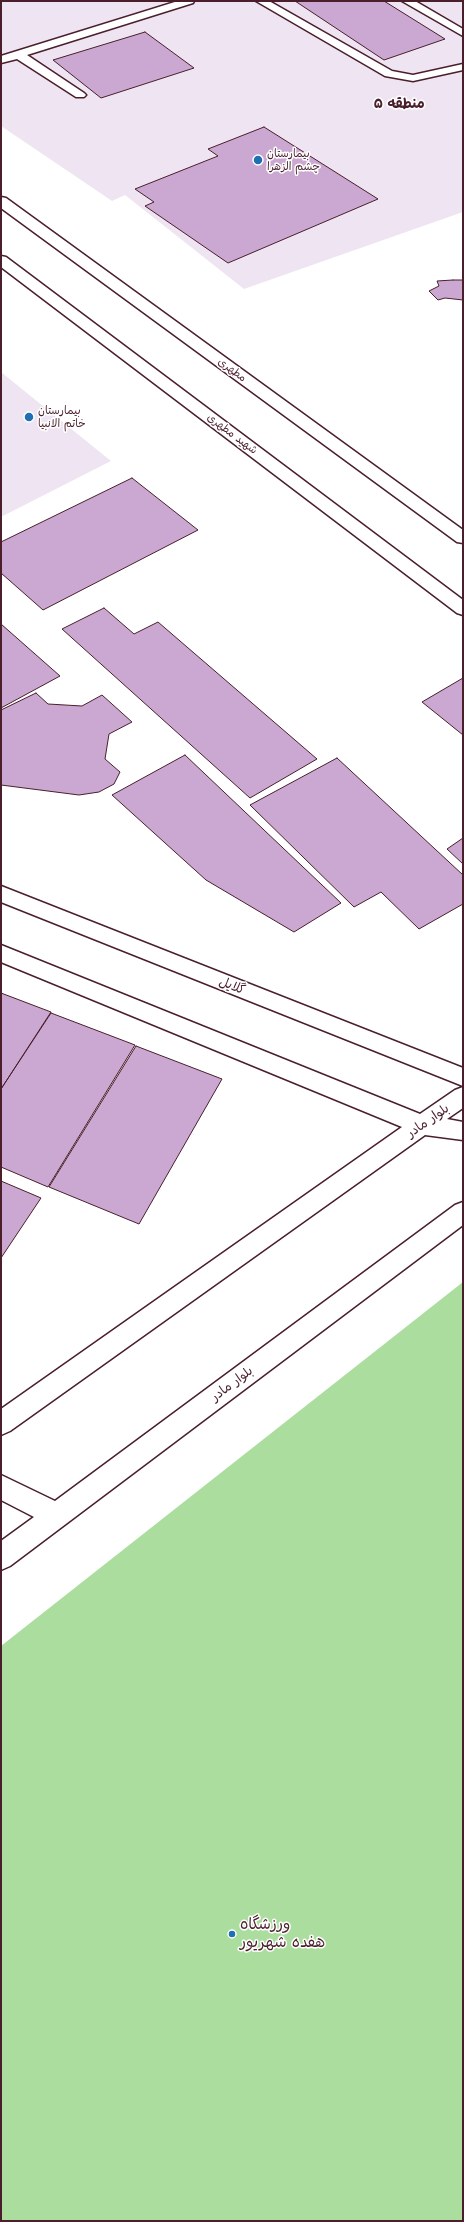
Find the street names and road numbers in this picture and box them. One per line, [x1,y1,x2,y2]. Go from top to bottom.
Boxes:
street label: مطهری [215,355,249,385]
street label: شهید مطهری [204,411,260,457]
street label: گلایل [217,974,247,998]
street label: بلوار مادر [404,1101,452,1141]
street label: بلوار مادر [208,1363,256,1405]

